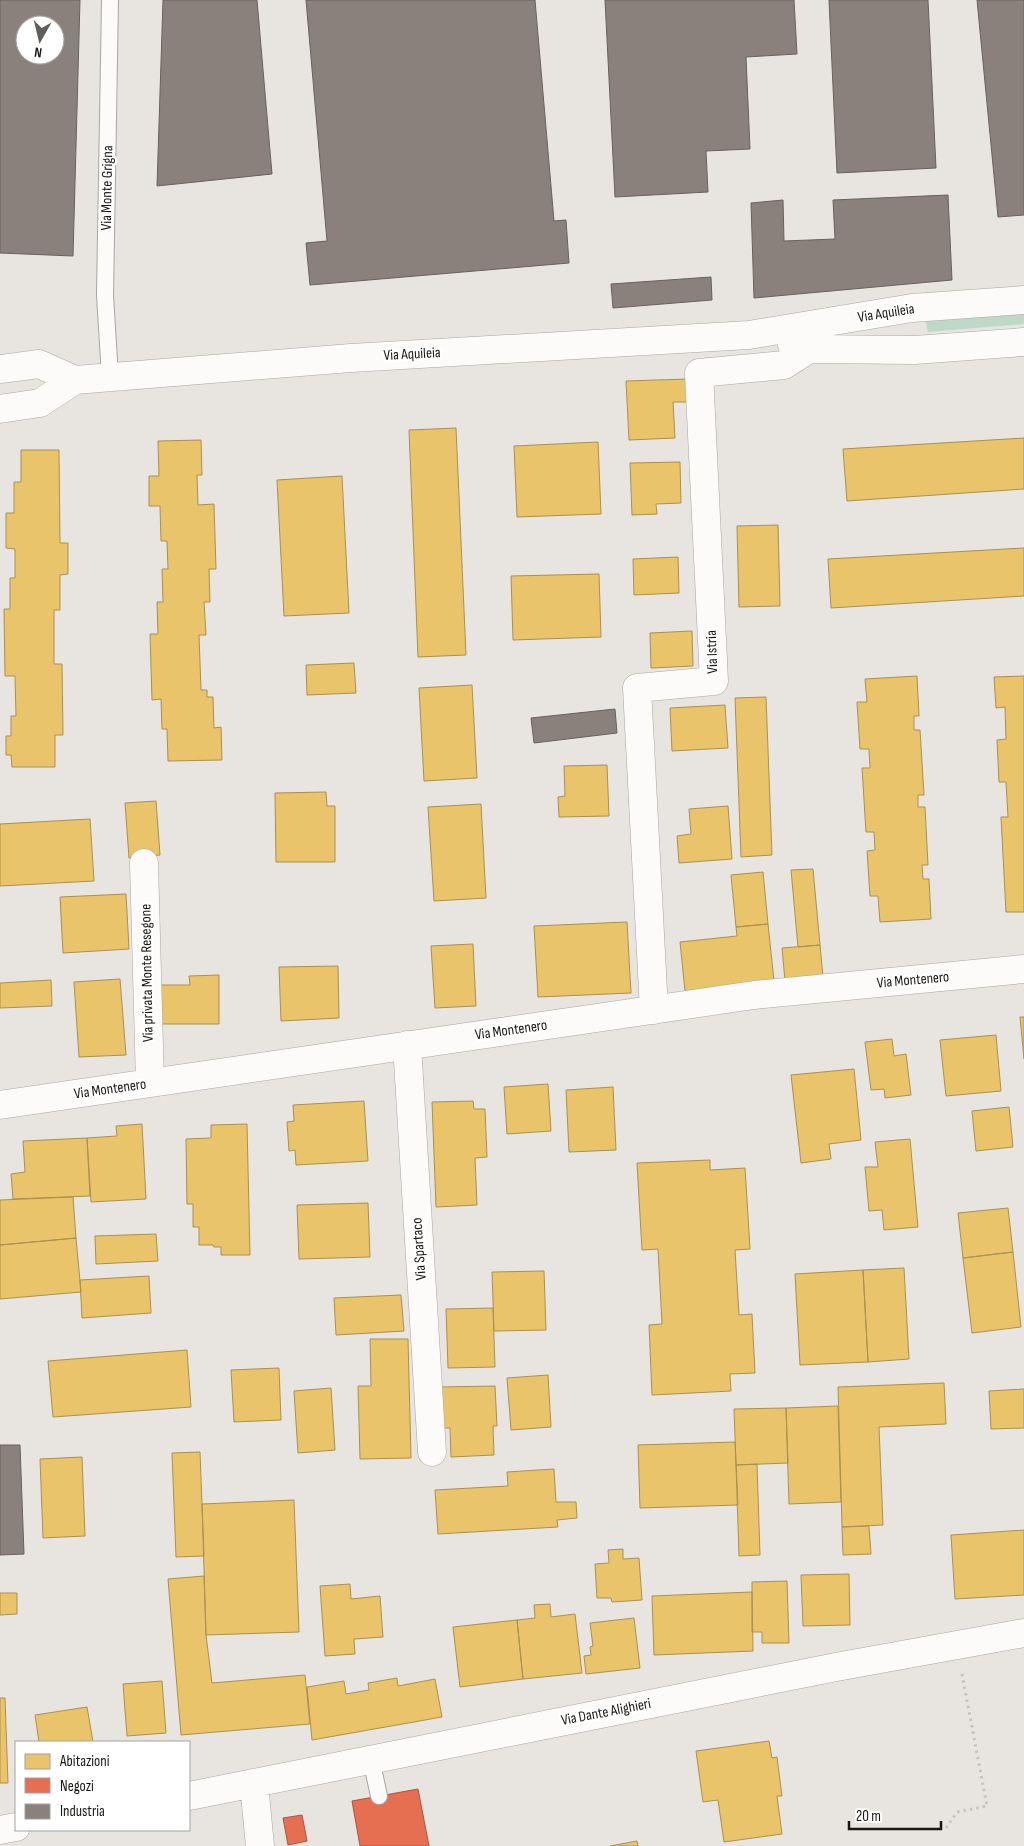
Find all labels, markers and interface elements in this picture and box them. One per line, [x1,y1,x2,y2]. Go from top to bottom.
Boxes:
north arrow [15,15,65,65]
text: N [33,43,43,61]
street label: Via Monte Grigna [97,145,117,231]
street label: Via Aquileia [856,299,916,327]
street label: Via Aquileia [383,343,441,365]
street label: Via Istria [702,630,722,674]
street label: Via privata Monte Resegone [136,904,158,1042]
street label: Via Montenero [876,967,950,993]
street label: Via Montenero [474,1016,548,1044]
street label: Via Montenero [73,1075,147,1103]
street label: Via Spartaco [407,1217,431,1281]
street label: Via Dante Alighieri [560,1694,653,1730]
legend [15,1741,190,1831]
text: Abitazioni [59,1752,110,1771]
text: Negozi [60,1777,94,1796]
scale bar [849,1798,942,1830]
text: Industria [60,1802,105,1821]
text: 20 m [856,1807,881,1826]

